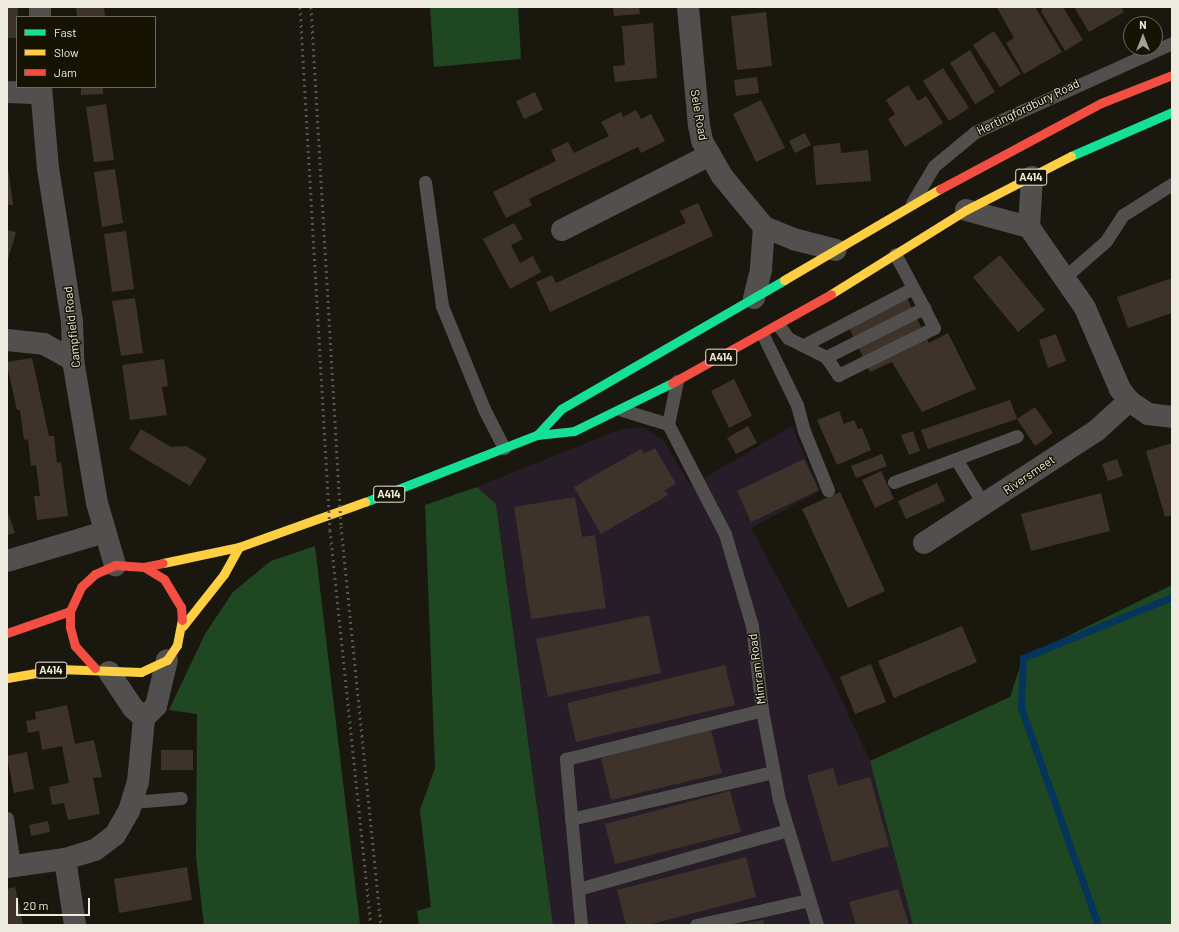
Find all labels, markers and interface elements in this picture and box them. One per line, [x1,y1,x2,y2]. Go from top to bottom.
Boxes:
legend [16,16,156,88]
north arrow [1123,16,1163,56]
text: N [1139,18,1147,31]
text: Fast [54,25,77,39]
text: Slow [54,45,79,59]
text: Jam [54,65,77,79]
street label: Hertingfordbury Road [974,76,1082,138]
street label: Sele Road [687,88,711,142]
road number: A414 [1015,168,1047,186]
street label: Campfield Road [61,286,83,368]
road number: A414 [705,348,737,366]
street label: Riversmeet [1000,452,1058,498]
road number: A414 [373,485,405,503]
street label: Mimram Road [746,633,768,705]
road number: A414 [35,661,67,679]
scale bar [18,890,92,916]
text: 20 m [23,898,49,912]

